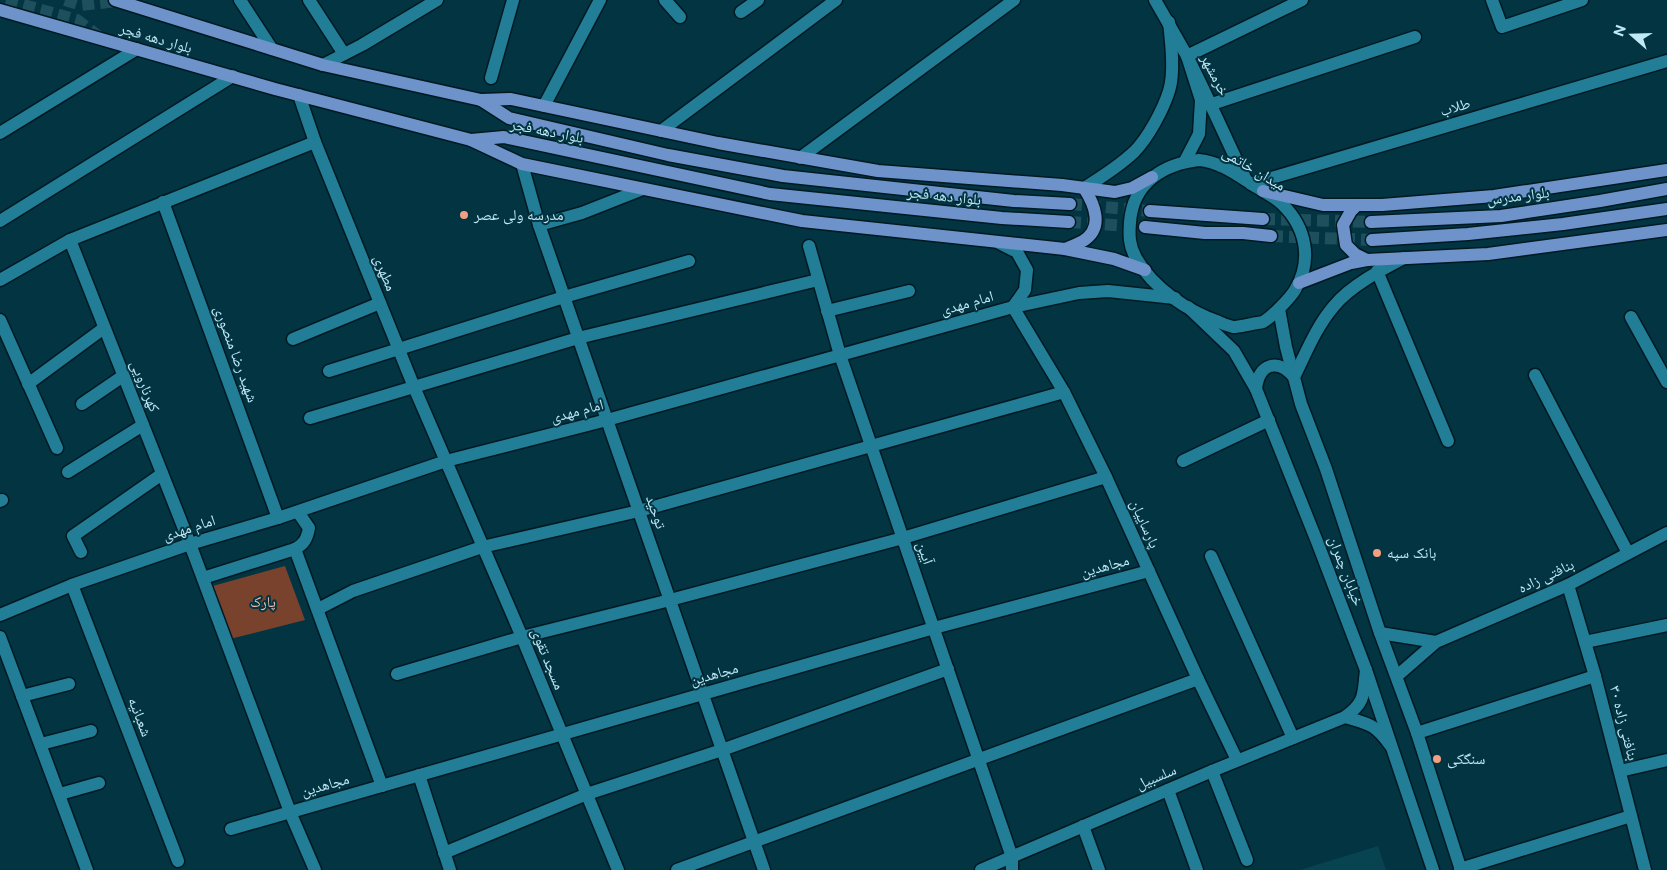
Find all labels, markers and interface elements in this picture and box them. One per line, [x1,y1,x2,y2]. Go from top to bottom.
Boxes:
north arrow [1607,10,1657,60]
street label: بلوار دهه فجر [117,19,194,57]
text: N [1610,23,1629,38]
street label: خرمشهر [1197,50,1233,99]
street label: طلاب [1438,94,1472,120]
street label: بلوار دهه فجر [508,115,585,147]
street label: میدان خاتمی [1219,143,1289,196]
street label: بلوار دهه فجر [905,183,982,209]
street label: بلوار مدرس [1486,183,1550,210]
place label: مدرسه ولی عصر [473,206,564,225]
marker: مدرسه ولی عصر [458,209,470,221]
street label: مطهری [369,252,400,294]
street label: امام مهدی [939,287,996,320]
street label: شهید رضا منصوری [209,303,262,405]
street label: کهرنارویی [126,358,163,415]
street label: امام مهدی [549,395,606,428]
street label: توحید [642,493,670,532]
street label: پارساییان [1125,497,1164,552]
street label: امام مهدی [160,511,218,546]
street label: خیابان چمران [1324,534,1368,609]
street label: آیین [912,539,938,568]
place label: بانک سپه [1387,544,1436,562]
marker: بانک سپه [1371,547,1383,559]
street label: مجاهدین [1079,551,1132,582]
street label: بنافتی زاده [1515,555,1577,598]
park label: پارک [250,593,276,611]
street label: مسجد تقوی [527,626,569,693]
street label: مجاهدین [688,659,741,690]
street label: بنافتی زاده ۳۰ [1605,684,1642,763]
street label: شعبانیه [125,695,156,739]
place label: سنگکی [1447,750,1485,769]
marker: سنگکی [1431,753,1443,765]
street label: سلسبیل [1133,760,1179,794]
street label: مجاهدین [299,770,352,801]

